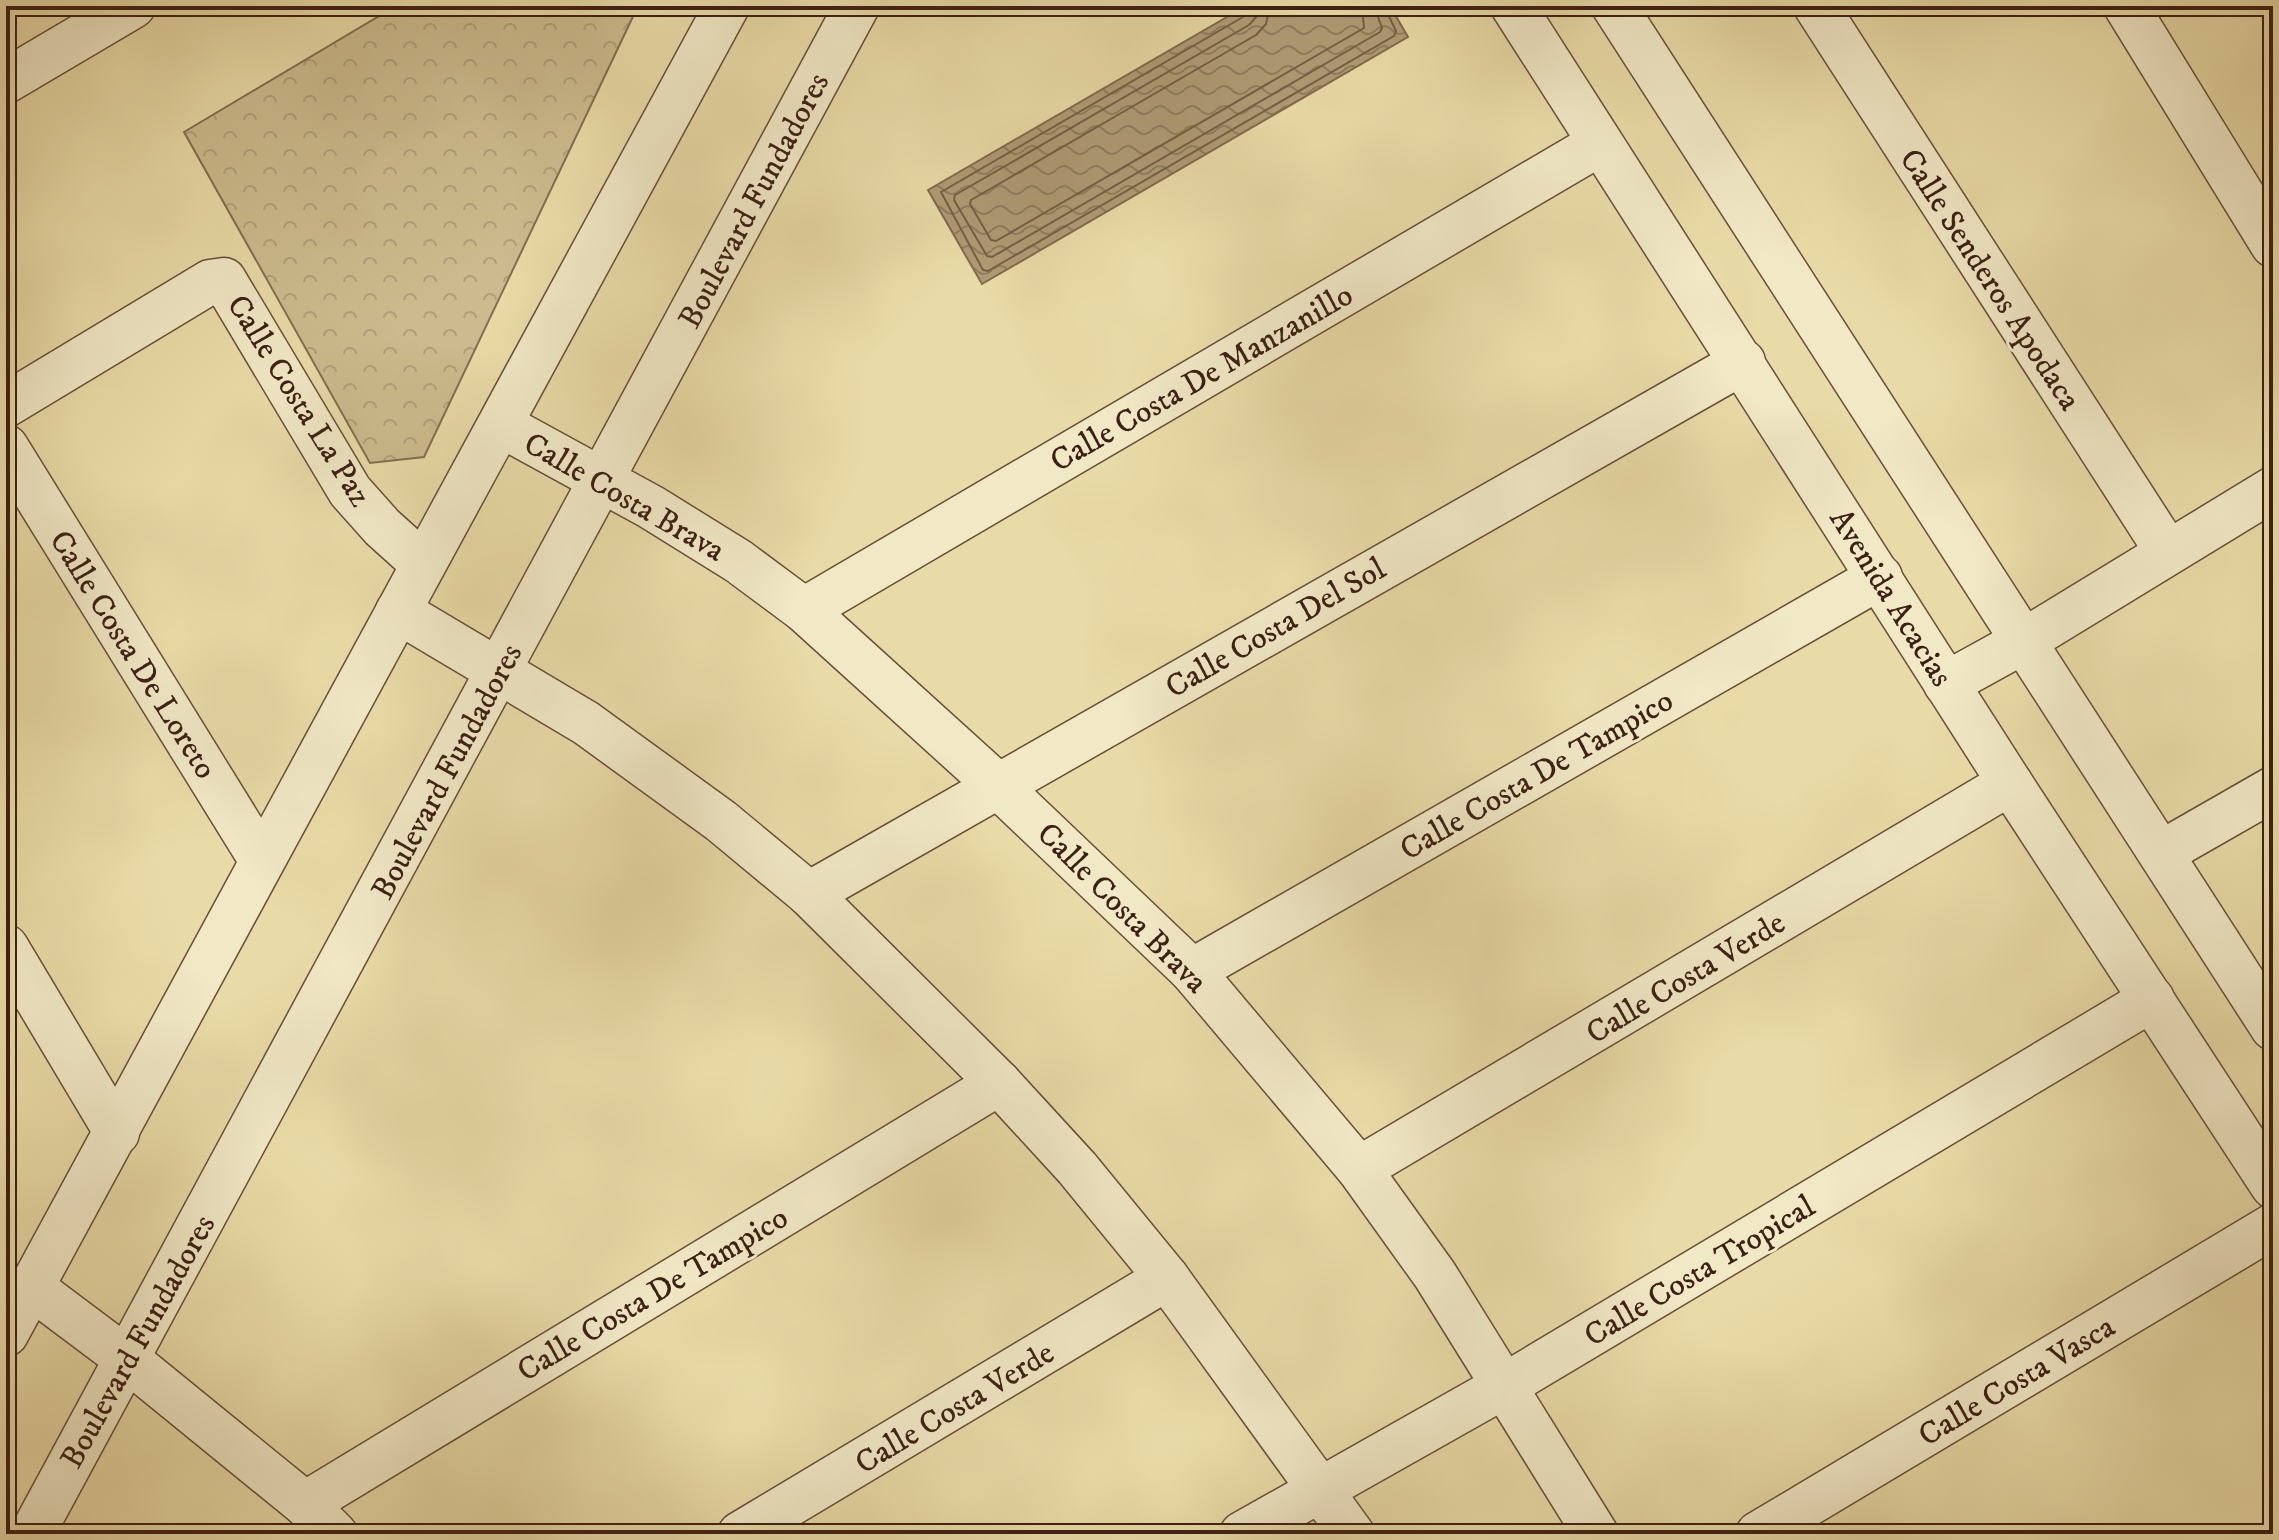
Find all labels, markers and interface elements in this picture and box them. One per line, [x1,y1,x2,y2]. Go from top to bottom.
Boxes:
street label: Boulevard Fundadores [670,66,839,336]
street label: Calle Senderos Apodaca [1890,142,2089,419]
street label: Calle Costa De Manzanillo [1043,276,1361,482]
street label: Calle Costa La Paz [217,288,379,514]
street label: Calle Costa Brava [516,424,732,572]
street label: Avenida Acacias [1820,502,1961,695]
street label: Calle Costa De Loreto [40,523,225,787]
street label: Calle Costa Del Sol [1159,549,1394,708]
street label: Boulevard Fundadores [363,637,532,907]
street label: Calle Costa De Tampico [1393,681,1681,870]
street label: Calle Costa Brava [1028,815,1216,1003]
street label: Calle Costa Verde [1579,904,1793,1054]
street label: Calle Costa Tropical [1577,1187,1823,1356]
street label: Calle Costa De Tampico [510,1198,796,1391]
street label: Boulevard Fundadores [52,1208,225,1476]
street label: Calle Costa Vasca [1911,1307,2123,1456]
street label: Calle Costa Verde [848,1334,1062,1484]

